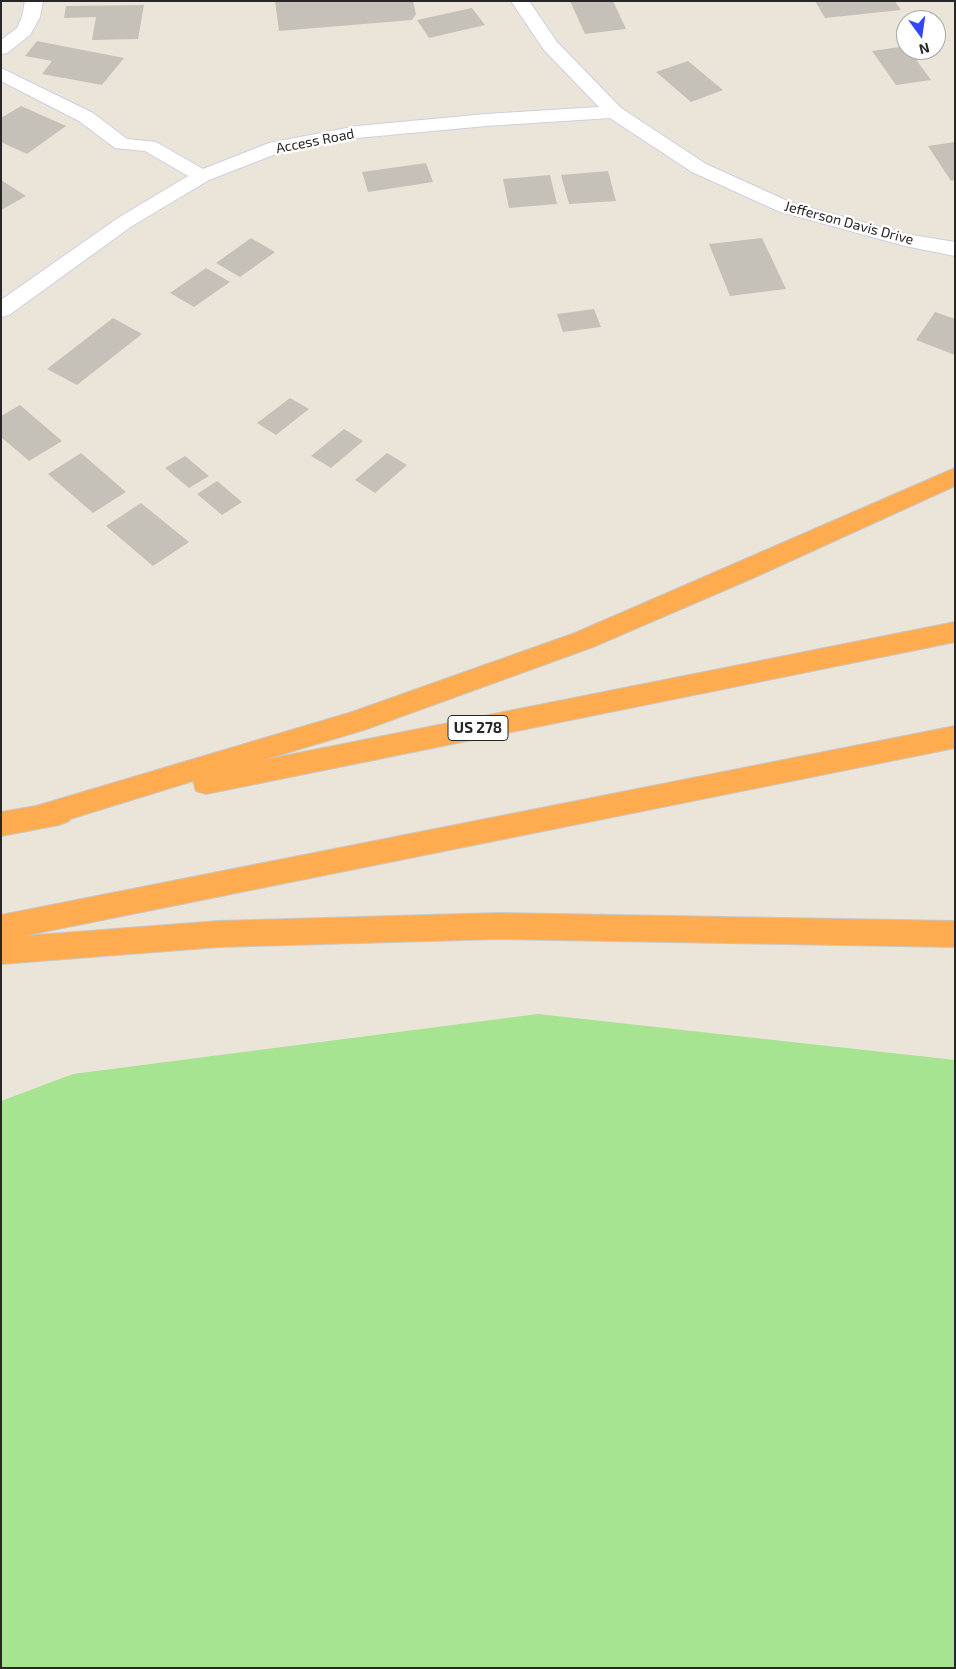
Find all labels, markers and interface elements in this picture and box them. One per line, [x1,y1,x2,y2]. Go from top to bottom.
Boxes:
north arrow [896,10,946,60]
text: N [918,40,931,59]
street label: Access Road [274,125,356,157]
street label: Jefferson Davis Drive [783,198,915,248]
road number: US 278 [448,716,508,740]

